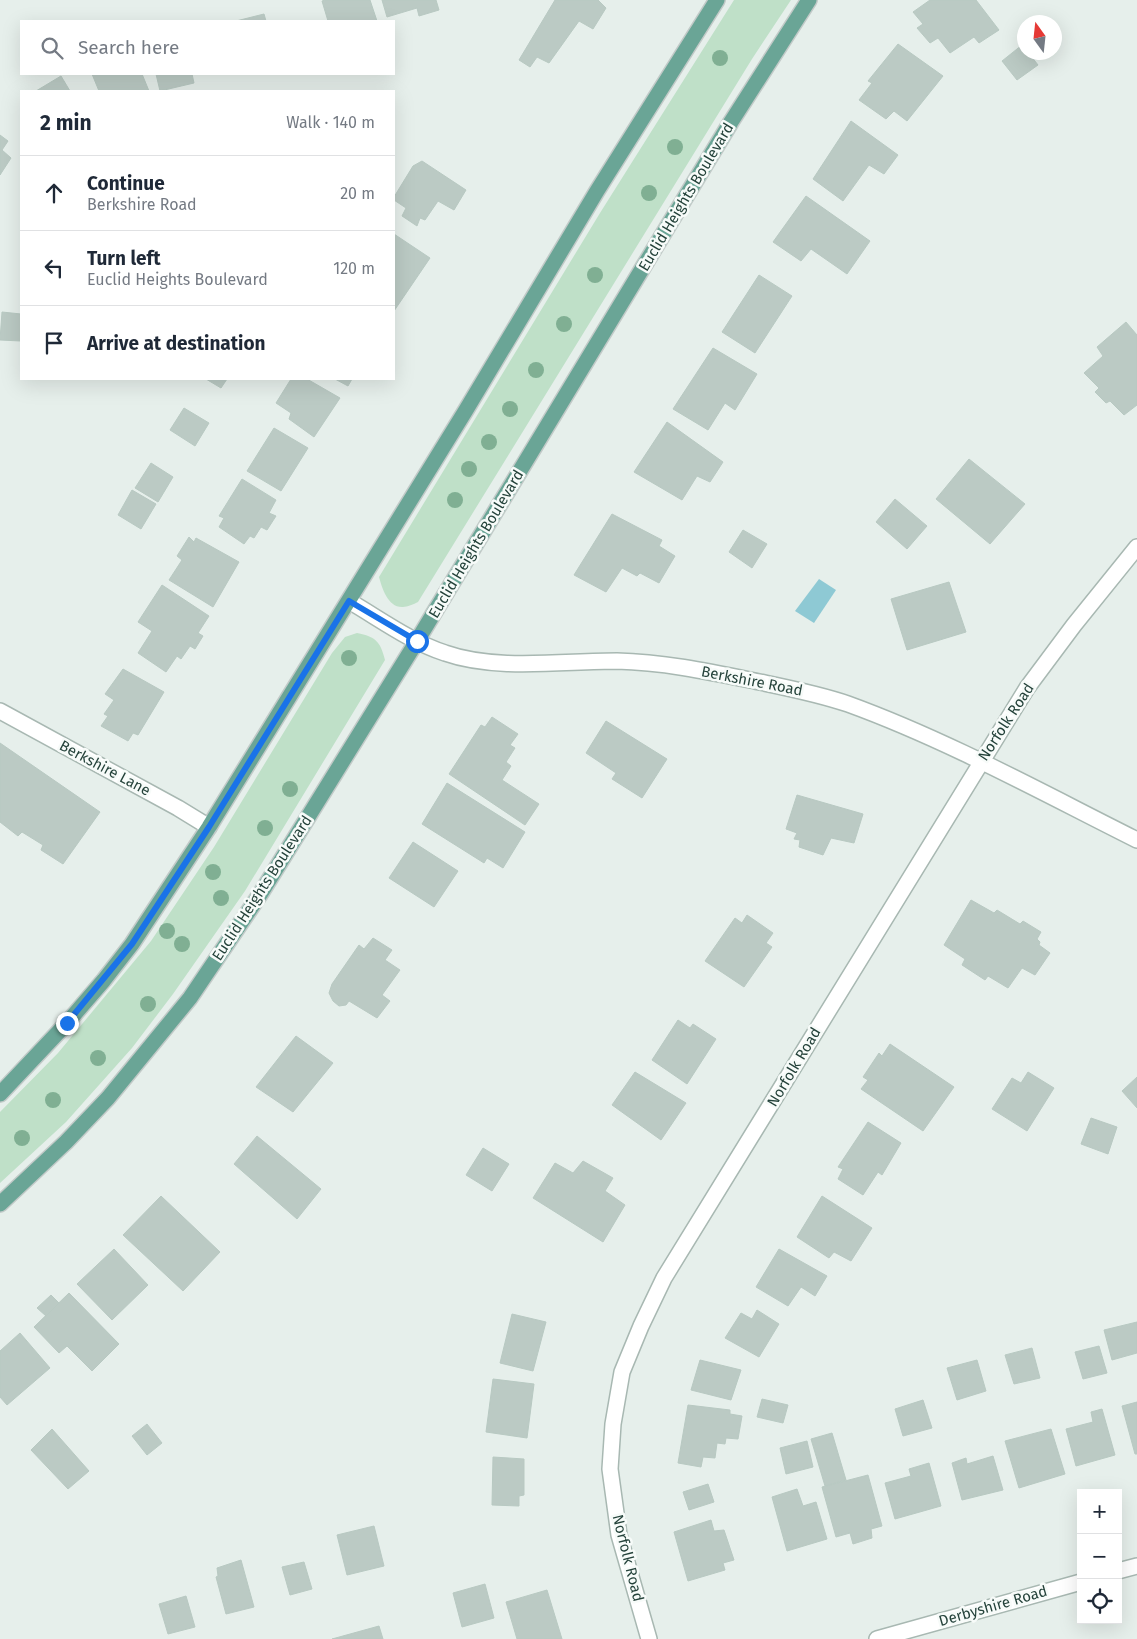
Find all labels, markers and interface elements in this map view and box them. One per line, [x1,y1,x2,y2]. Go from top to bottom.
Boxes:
north arrow [1017,15,1062,60]
search box [20,20,395,75]
icon: search [38,34,66,62]
text: Search here [78,36,179,59]
text: 2 min [40,110,92,136]
text: Walk · 140 m [286,113,375,132]
street label: Euclid Heights Boulevard [635,120,737,274]
text: Continue [87,172,165,195]
icon: ahead [40,179,68,207]
text: 20 m [340,184,375,203]
text: Berkshire Road [87,195,197,214]
text: Turn left [87,247,161,270]
icon: left [40,254,68,282]
text: 120 m [333,259,375,278]
text: Euclid Heights Boulevard [87,270,268,289]
icon: arrive [40,329,68,357]
text: Arrive at destination [87,332,266,355]
street label: Euclid Heights Boulevard [425,467,527,621]
route start [406,630,429,653]
street label: Berkshire Road [700,662,804,700]
street label: Norfolk Road [974,680,1038,764]
street label: Berkshire Lane [56,736,154,800]
street label: Euclid Heights Boulevard [208,812,316,964]
route end [56,1012,79,1035]
street label: Norfolk Road [763,1024,825,1110]
map controls [1077,1489,1122,1624]
button: + [1077,1489,1122,1534]
street label: Norfolk Road [608,1513,648,1603]
button: − [1077,1534,1122,1579]
button: locate [1077,1579,1122,1624]
street label: Derbyshire Road [937,1582,1049,1630]

